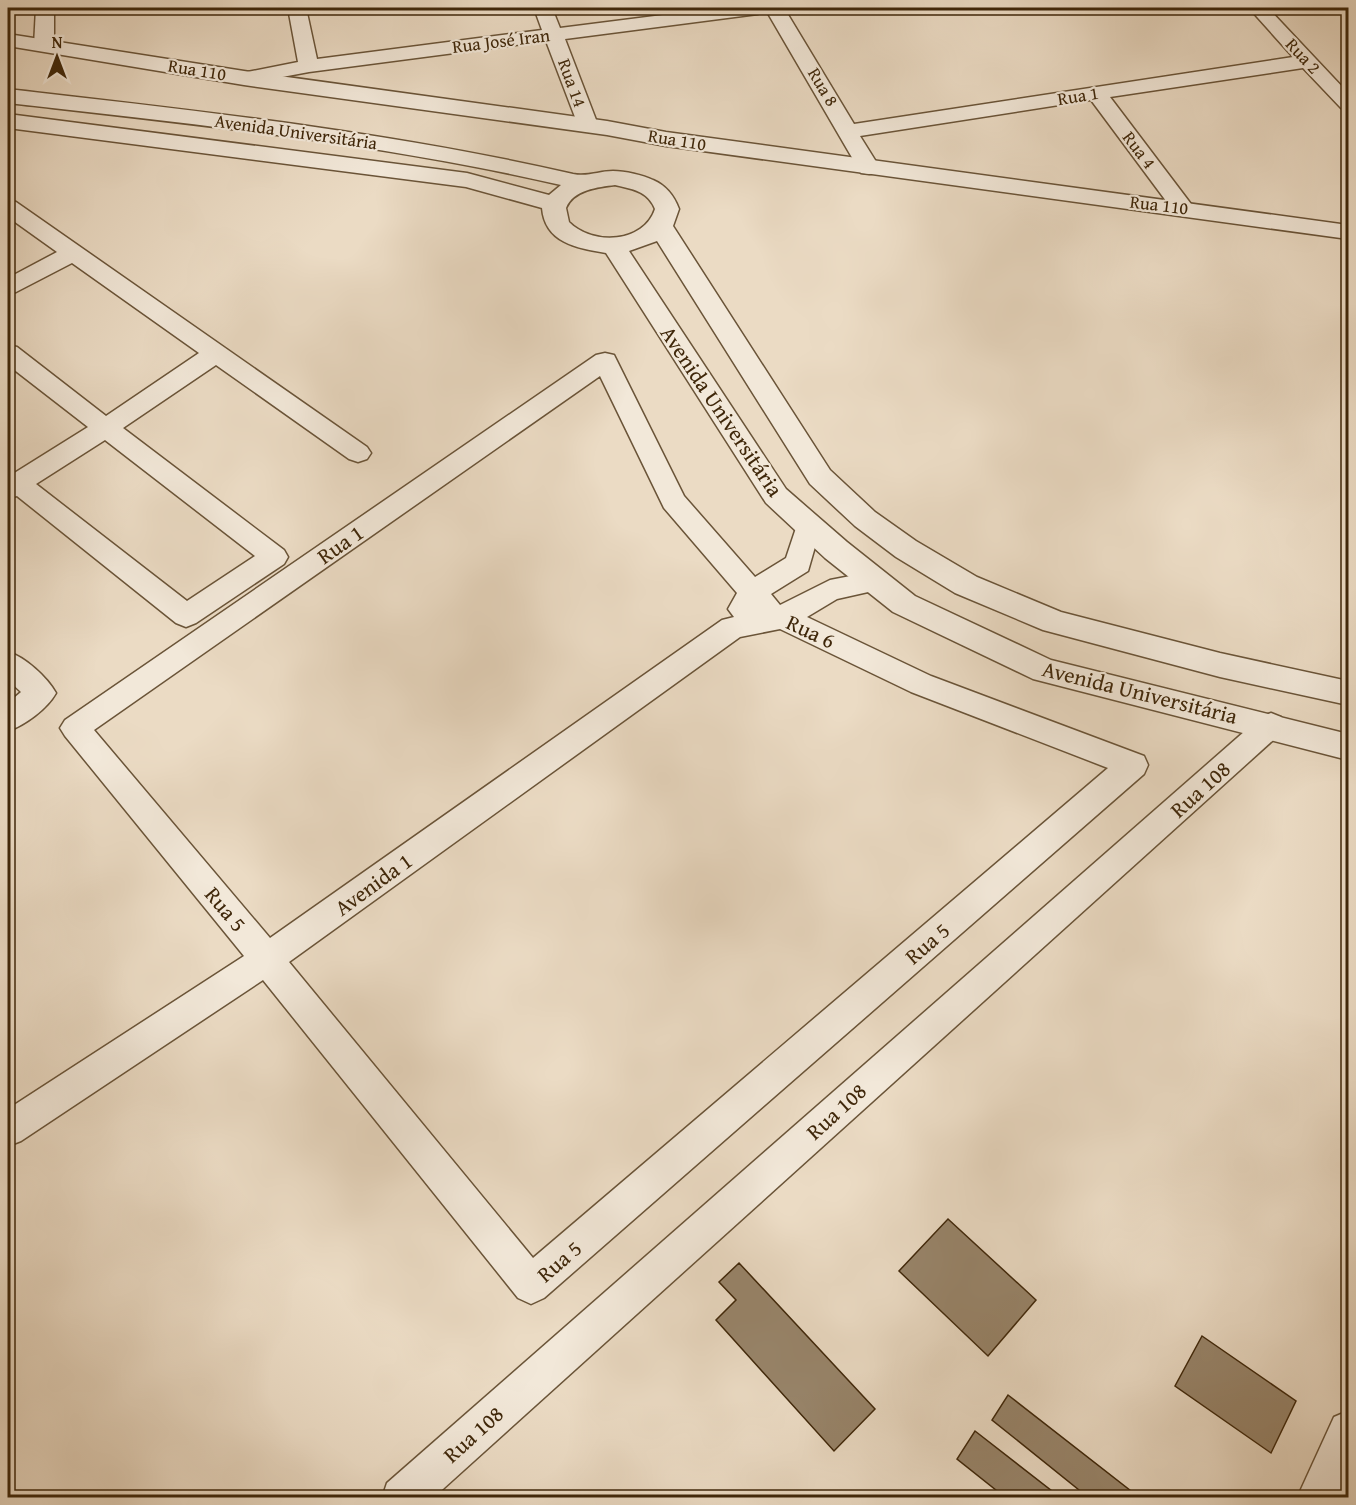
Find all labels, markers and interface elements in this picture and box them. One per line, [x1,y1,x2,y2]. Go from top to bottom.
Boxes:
street label: Rua José Iran [450,21,551,60]
north arrow [27,27,87,87]
text: N [52,30,63,54]
street label: Rua 2 [1279,31,1327,80]
street label: Rua 110 [166,52,228,87]
street label: Rua 14 [551,55,594,111]
street label: Rua 8 [801,62,846,111]
street label: Rua 1 [1055,79,1100,112]
street label: Avenida Universitária [213,107,379,156]
street label: Rua 110 [646,122,708,157]
street label: Rua 4 [1116,125,1163,174]
street label: Rua 110 [1128,188,1190,222]
street label: Avenida Universitária [653,319,792,503]
street label: Rua 1 [310,516,370,572]
street label: Rua 6 [781,606,841,656]
street label: Avenida Universitária [1039,652,1242,732]
street label: Rua 108 [1163,753,1237,825]
street label: Avenida 1 [328,845,418,923]
street label: Rua 5 [198,879,254,939]
street label: Rua 5 [897,914,957,972]
street label: Rua 108 [799,1075,873,1147]
street label: Rua 5 [529,1232,589,1290]
street label: Rua 108 [436,1398,510,1470]

